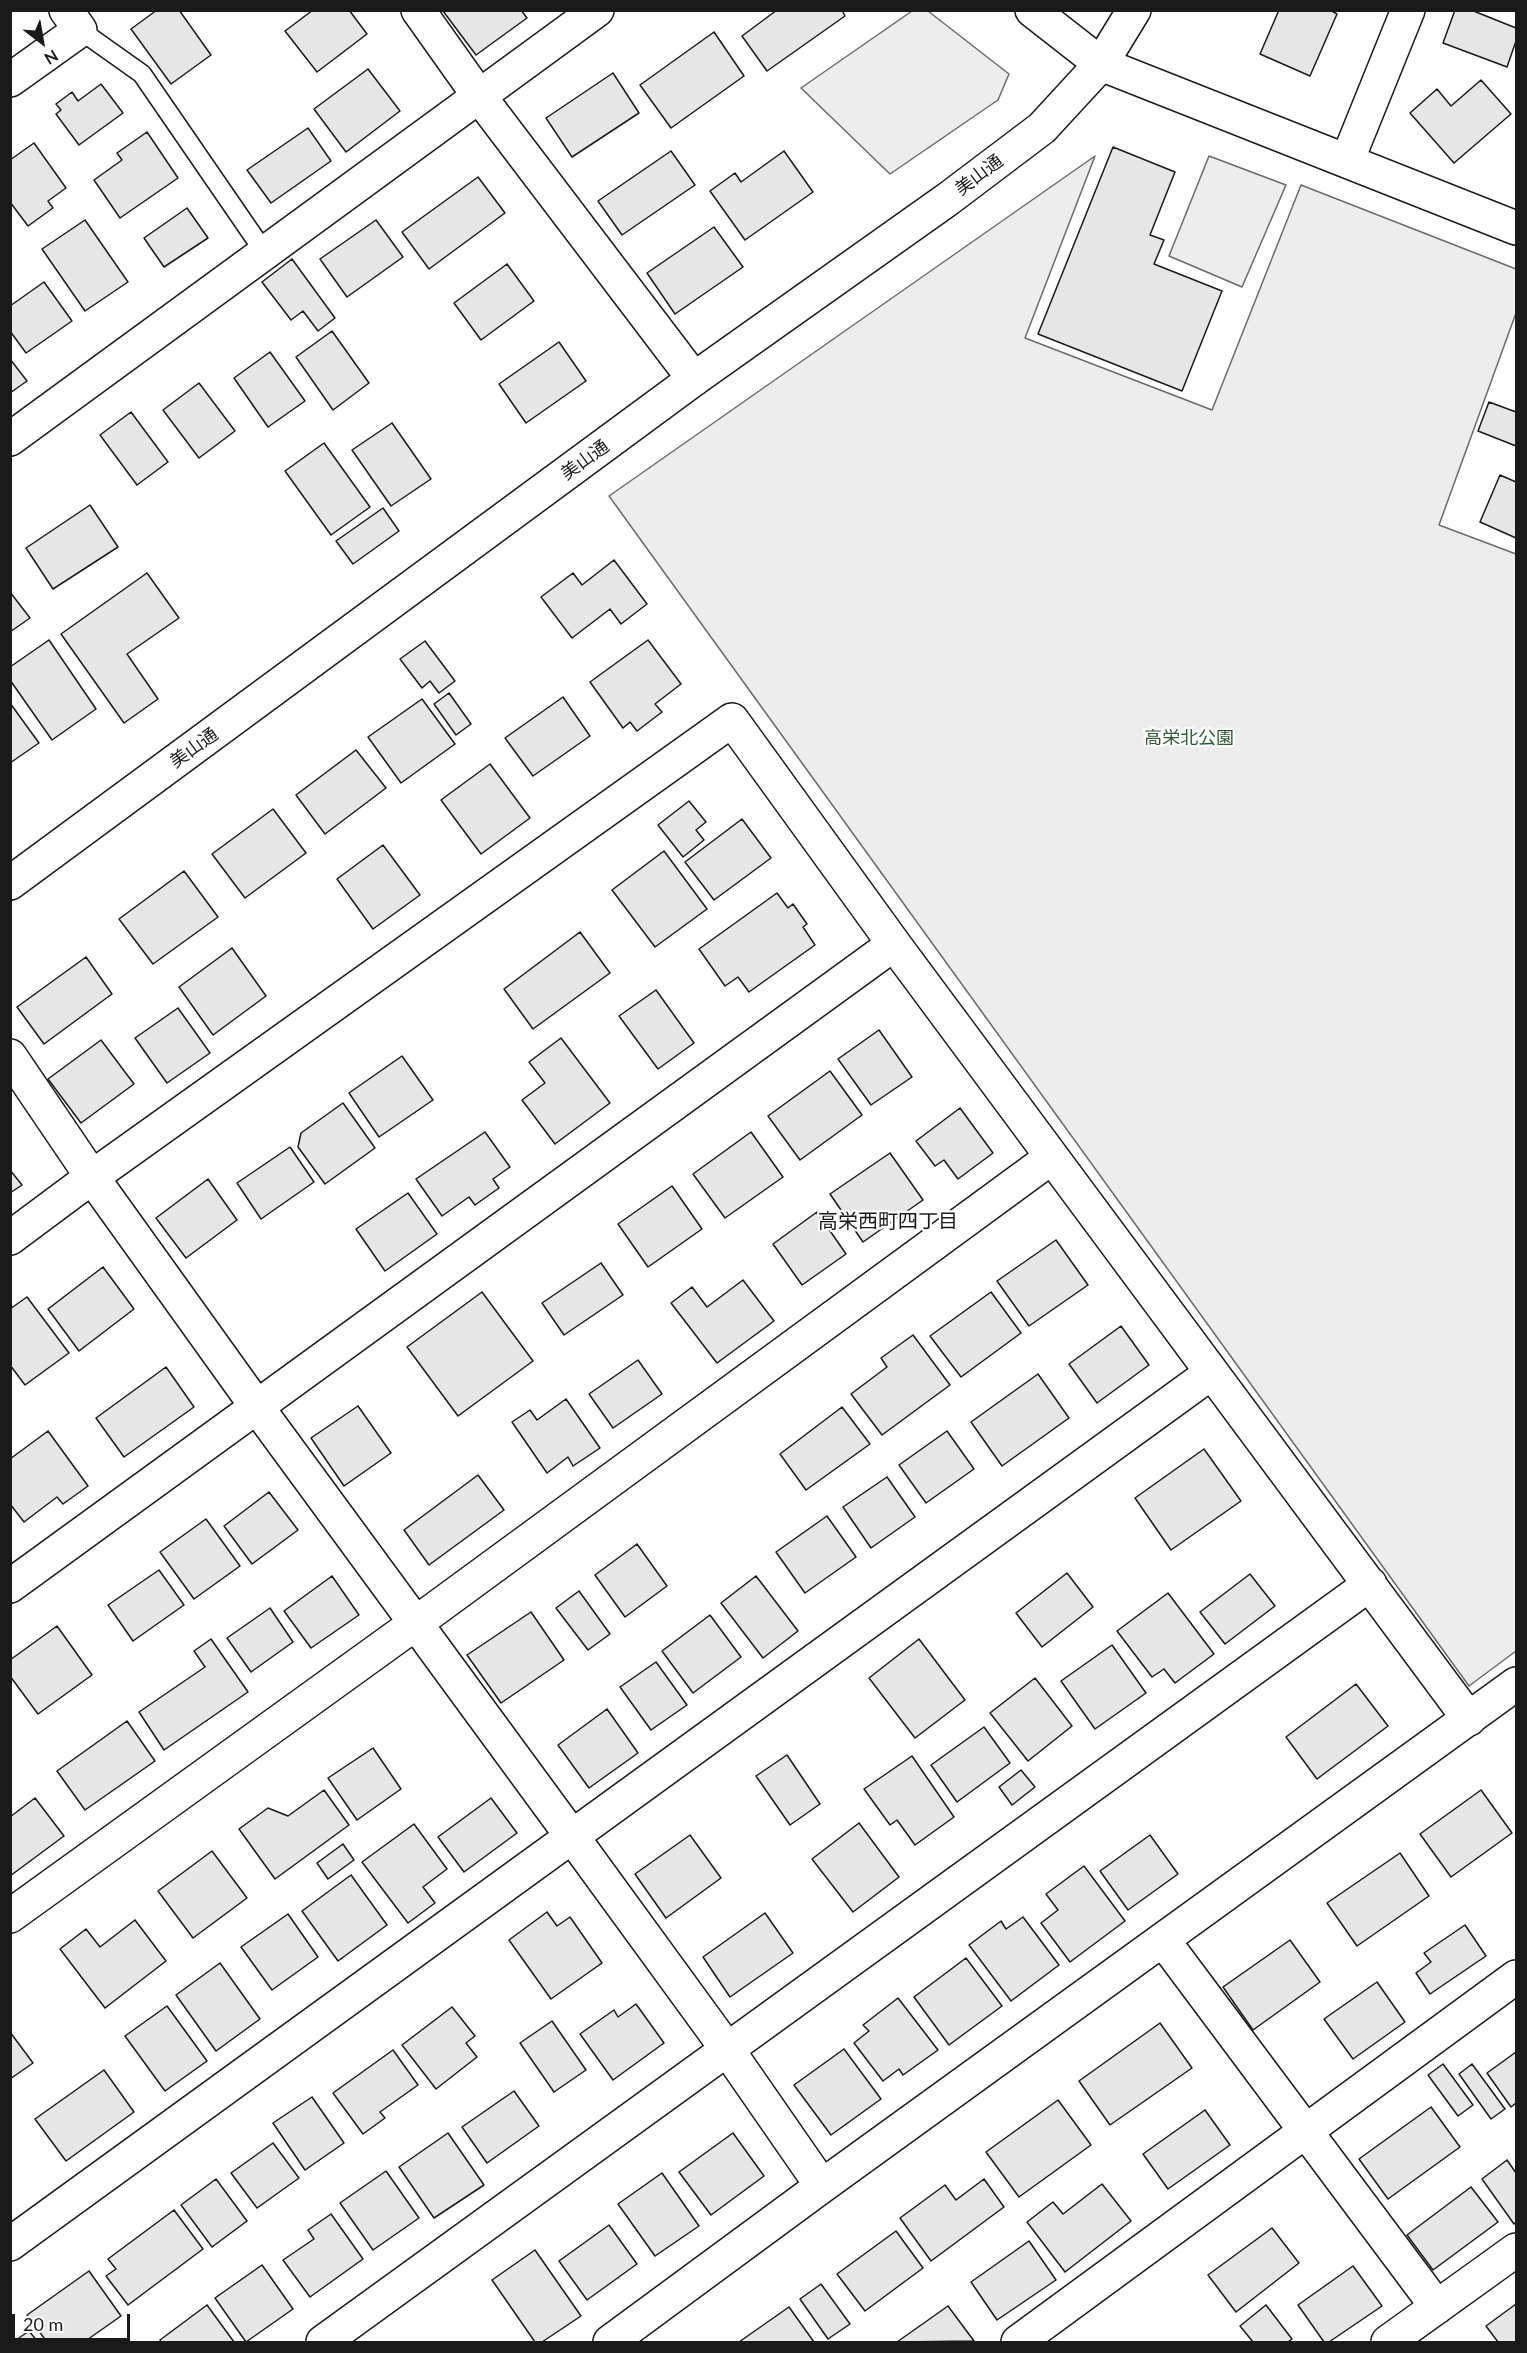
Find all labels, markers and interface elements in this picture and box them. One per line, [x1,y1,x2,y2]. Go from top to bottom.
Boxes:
north arrow [12,12,72,72]
text: N [41,47,62,69]
street label: 美山通 [951,150,1007,200]
street label: 美山通 [557,435,613,485]
street label: 美山通 [166,723,222,773]
park label: 高栄北公園 [1144,727,1234,749]
district label: 高栄西町四丁目 [818,1210,958,1234]
scale bar [15,2302,134,2340]
text: 20 m [23,2313,63,2335]

